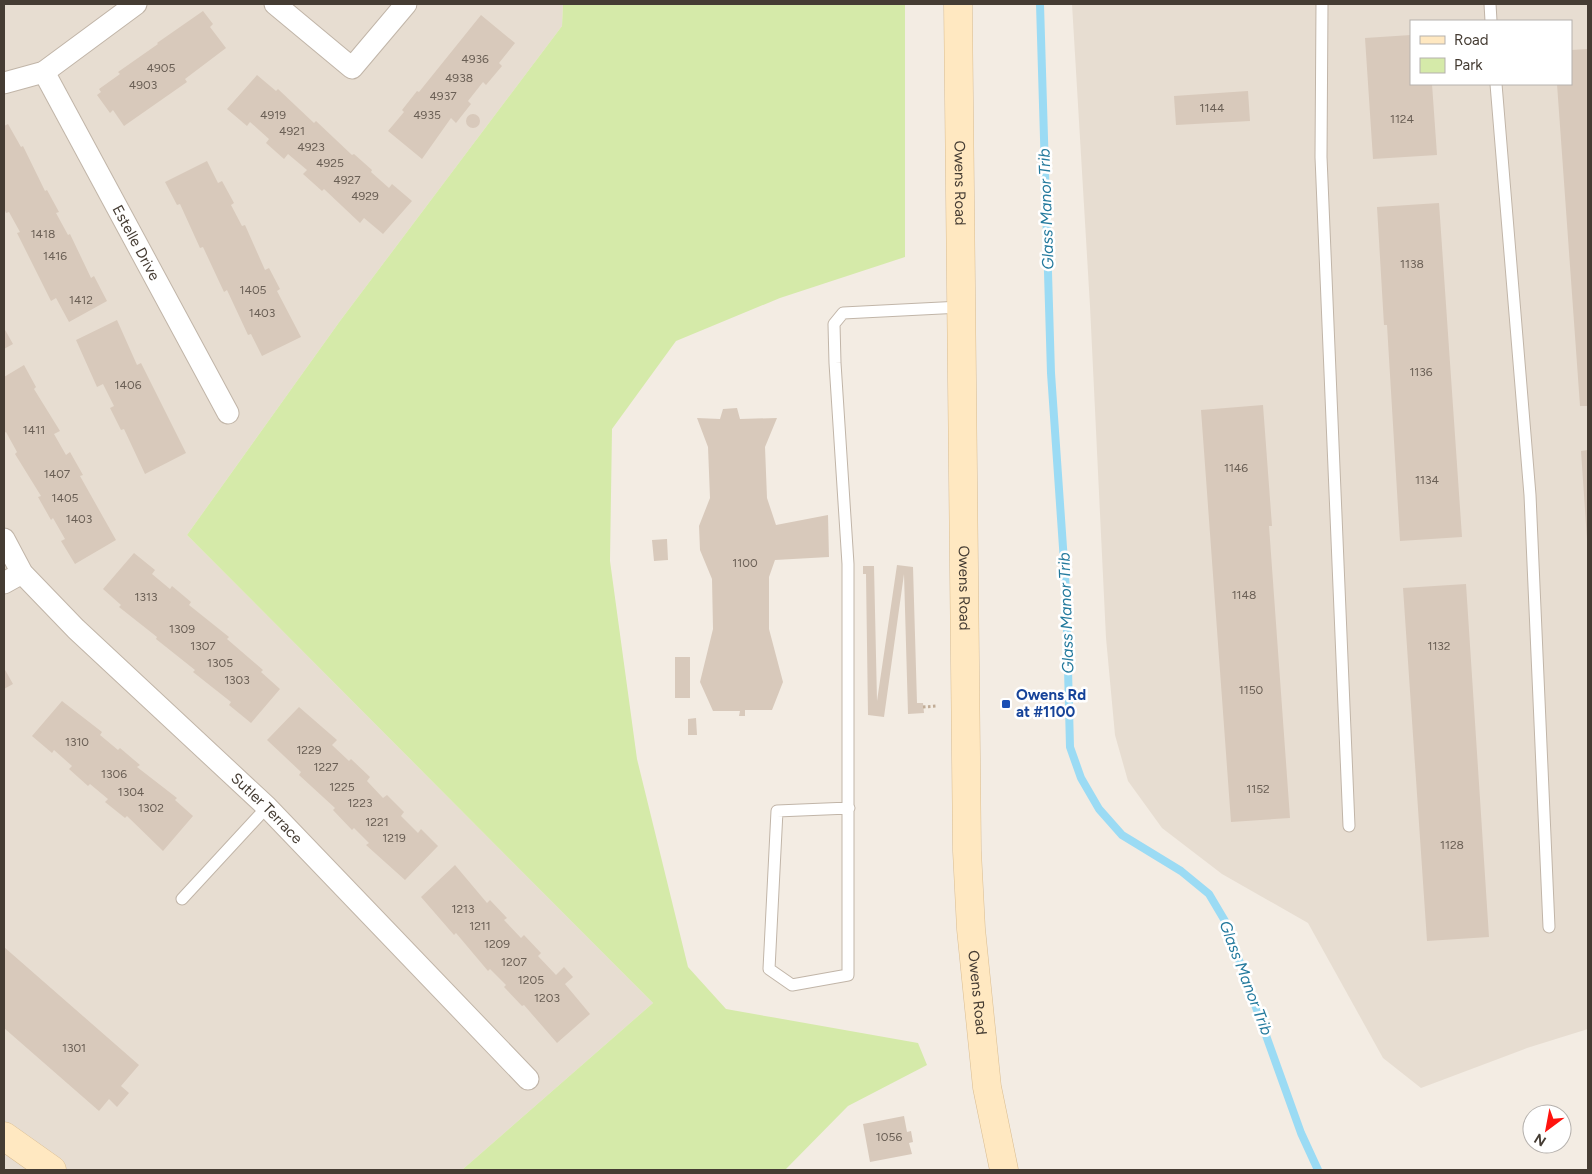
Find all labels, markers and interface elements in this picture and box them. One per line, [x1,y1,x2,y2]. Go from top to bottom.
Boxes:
legend [1410,20,1572,85]
text: Road [1454,31,1489,49]
house number: 4936 [461,52,489,66]
text: Park [1454,56,1483,74]
house number: 4905 [147,61,176,75]
house number: 4938 [445,71,473,85]
house number: 4903 [129,78,157,92]
house number: 4937 [429,89,457,103]
house number: 1144 [1200,101,1225,115]
house number: 4919 [260,108,286,122]
house number: 4935 [413,108,441,122]
house number: 1124 [1390,112,1415,126]
house number: 4921 [279,124,305,138]
house number: 4923 [297,140,325,154]
street label: Owens Road [950,140,969,226]
water label: Glass Manor Trib [1034,148,1058,270]
house number: 4925 [316,156,344,170]
house number: 4927 [333,173,361,187]
house number: 4929 [351,189,379,203]
street label: Estelle Drive [108,202,164,284]
house number: 1418 [31,227,55,241]
house number: 1416 [43,249,67,263]
house number: 1138 [1400,257,1424,271]
house number: 1405 [239,283,267,297]
house number: 1412 [69,293,93,307]
house number: 1403 [249,306,275,320]
house number: 1136 [1409,365,1433,379]
house number: 1406 [115,378,142,392]
house number: 1411 [23,423,45,437]
house number: 1146 [1224,461,1248,475]
house number: 1407 [44,467,71,481]
house number: 1134 [1415,473,1439,487]
house number: 1405 [51,491,79,505]
house number: 1403 [66,512,92,526]
street label: Owens Road [955,545,974,631]
water label: Glass Manor Trib [1054,552,1078,674]
house number: 1100 [732,556,758,570]
house number: 1148 [1232,588,1256,602]
house number: 1313 [135,590,157,604]
house number: 1309 [169,622,195,636]
house number: 1307 [190,639,216,653]
house number: 1132 [1427,639,1451,653]
house number: 1305 [207,656,233,670]
house number: 1303 [224,673,250,687]
house number: 1150 [1239,683,1264,697]
place label: Owens Rd at #1100 [1016,686,1086,721]
marker: Owens Rd at #1100 [1000,698,1012,710]
house number: 1310 [65,735,89,749]
house number: 1229 [296,743,322,757]
house number: 1227 [314,760,339,774]
house number: 1306 [101,767,127,781]
street label: Sutler Terrace [227,769,306,847]
house number: 1225 [329,780,355,794]
house number: 1152 [1246,782,1270,796]
house number: 1304 [118,785,145,799]
house number: 1223 [348,796,372,810]
house number: 1302 [138,801,164,815]
house number: 1221 [365,815,389,829]
house number: 1219 [382,831,406,845]
house number: 1128 [1440,838,1464,852]
house number: 1213 [451,902,475,916]
water label: Glass Manor Trib [1215,918,1277,1038]
house number: 1211 [469,919,491,933]
house number: 1209 [484,937,510,951]
street label: Owens Road [964,949,991,1036]
house number: 1207 [501,955,527,969]
house number: 1205 [518,973,544,987]
house number: 1203 [534,991,560,1005]
house number: 1301 [62,1041,86,1055]
north arrow [1522,1104,1572,1154]
house number: 1056 [876,1130,902,1144]
text: N [1531,1130,1549,1150]

